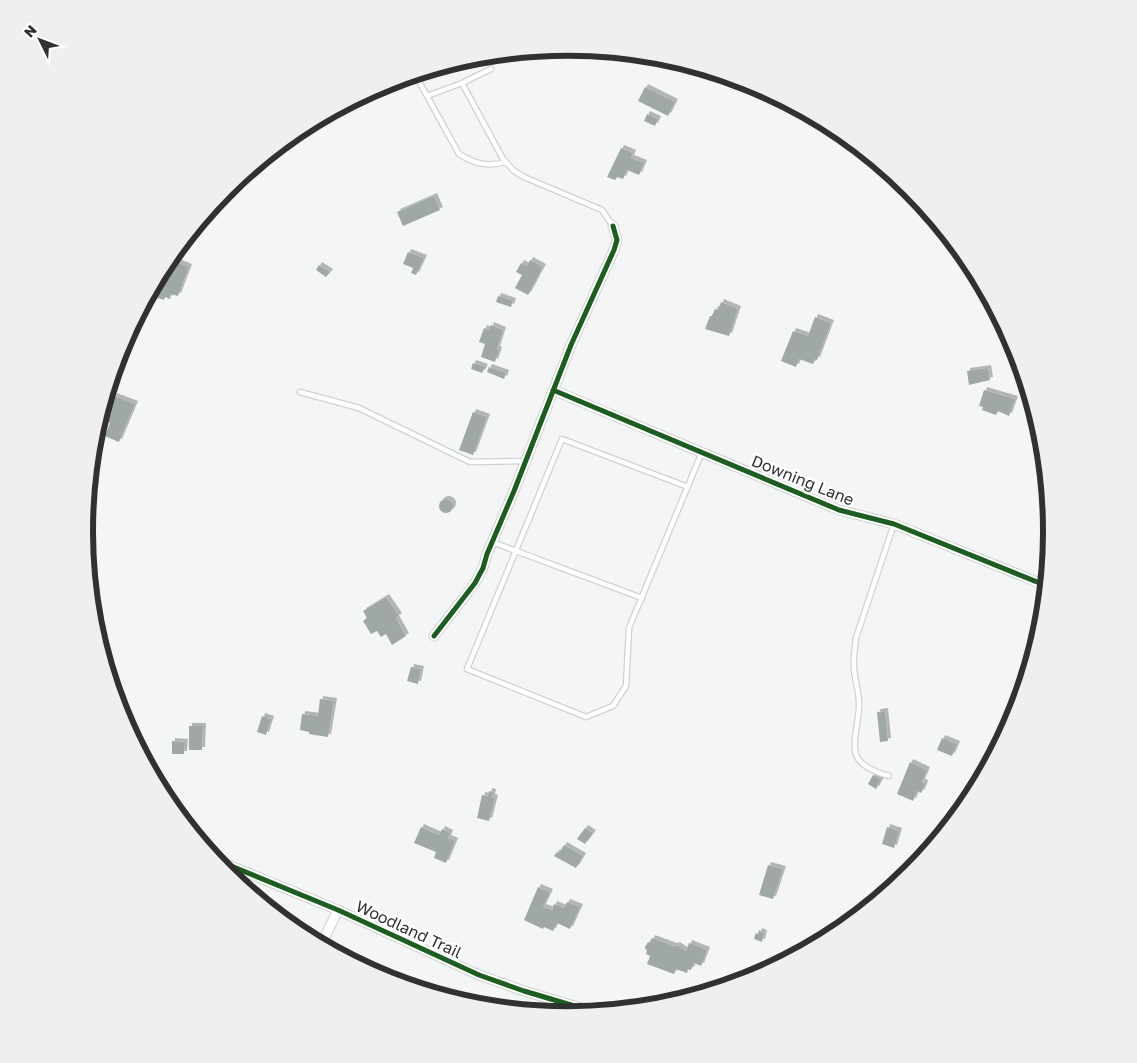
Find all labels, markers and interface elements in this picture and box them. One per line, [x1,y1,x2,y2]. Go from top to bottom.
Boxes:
north arrow [15,15,65,65]
text: N [20,21,40,41]
street label: Downing Lane [749,450,857,510]
street label: Woodland Trail [353,896,465,962]

